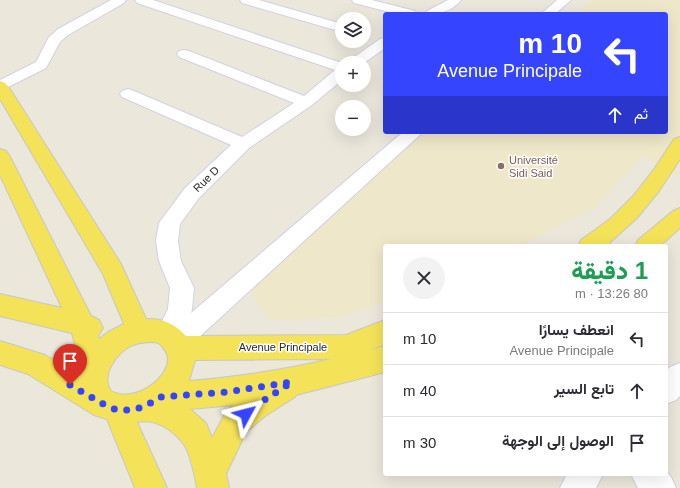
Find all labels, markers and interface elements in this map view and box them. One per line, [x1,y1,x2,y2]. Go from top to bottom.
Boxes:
map controls [335,12,371,136]
button: layers [335,12,371,48]
text: 10 m [518,28,582,59]
icon: left [596,28,648,80]
button: + [335,56,371,92]
text: Avenue Principale [437,61,582,81]
button: − [335,100,371,136]
icon: ahead [604,104,626,126]
text: ثم [634,105,648,122]
place label: Université Sidi Said [509,154,558,179]
marker: Université Sidi Said [496,161,506,171]
street label: Rue D [191,164,221,194]
button: close [403,257,445,299]
text: 1 دقيقة [571,257,648,284]
text: 80 m · 13:26 [575,286,648,301]
text: انعطف يسارًا [539,321,614,338]
icon: left [626,328,648,350]
text: 10 m [403,330,436,347]
street label: Avenue Principale [239,341,327,353]
text: Avenue Principale [509,343,614,358]
pin [53,344,87,385]
icon: arrive [59,350,81,372]
text: تابع السير [554,380,614,397]
icon: ahead [626,380,648,402]
text: 40 m [403,382,436,399]
position arrow [225,393,267,435]
text: الوصول إلى الوجهة [502,432,614,449]
icon: arrive [626,432,648,454]
text: 30 m [403,434,436,451]

